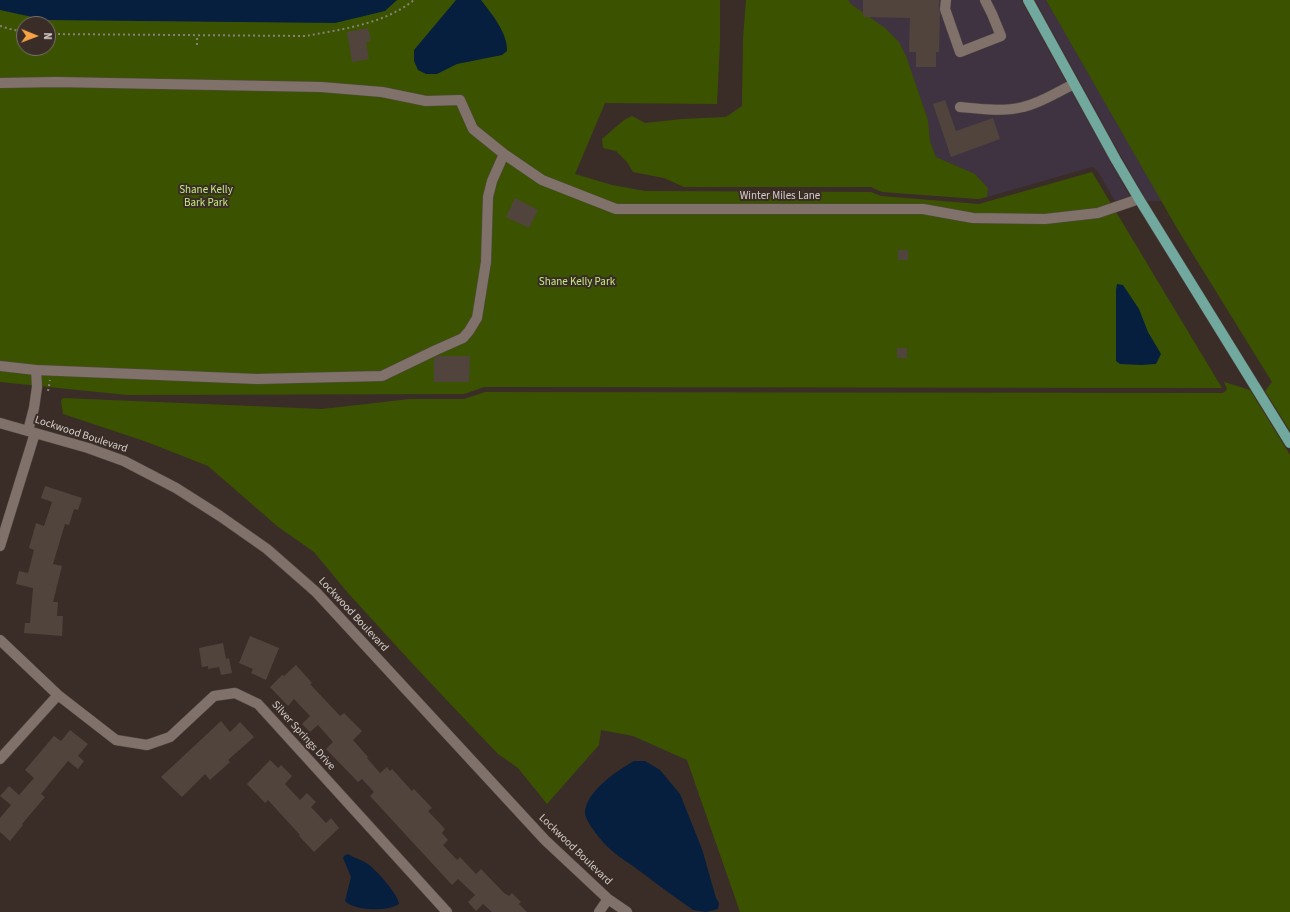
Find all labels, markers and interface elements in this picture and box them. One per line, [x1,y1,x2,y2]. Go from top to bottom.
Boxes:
north arrow [16,16,56,56]
text: N [40,32,55,40]
park label: Shane Kelly Bark Park [179,184,233,210]
street label: Winter Miles Lane [740,190,820,204]
park label: Shane Kelly Park [539,276,615,290]
street label: Lockwood Boulevard [33,414,129,456]
street label: Lockwood Boulevard [315,575,391,655]
street label: Silver Springs Drive [268,699,338,773]
street label: Lockwood Boulevard [536,812,614,888]

